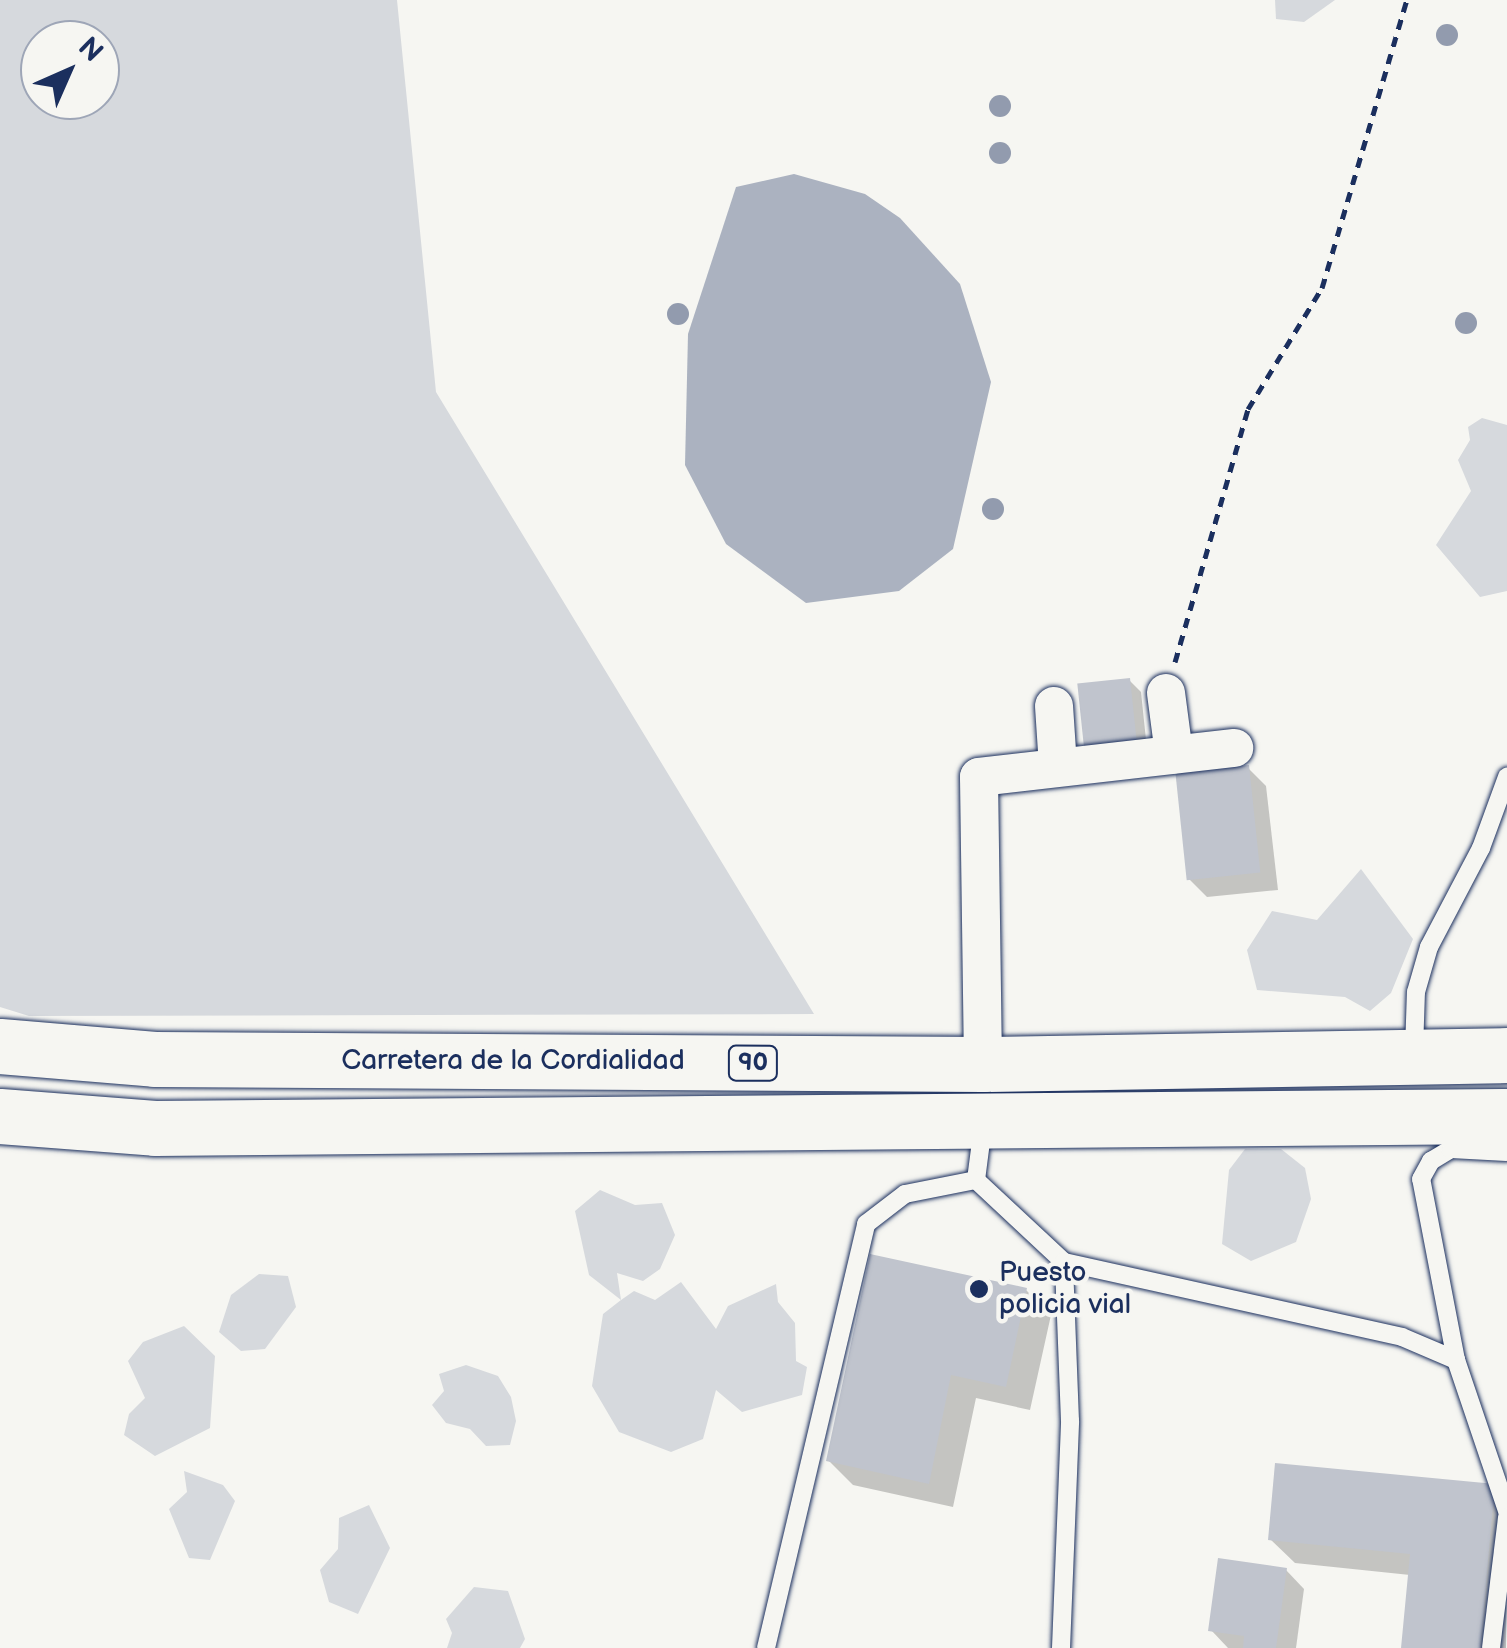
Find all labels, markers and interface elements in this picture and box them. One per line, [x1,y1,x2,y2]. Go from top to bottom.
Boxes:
north arrow [20,20,120,120]
text: N [71,31,109,69]
road number: 90 [726,1043,780,1083]
street label: Carretera de la Cordialidad [341,1044,685,1078]
place label: Puesto policia vial [999,1256,1131,1322]
marker: Puesto policia vial [968,1278,990,1300]

